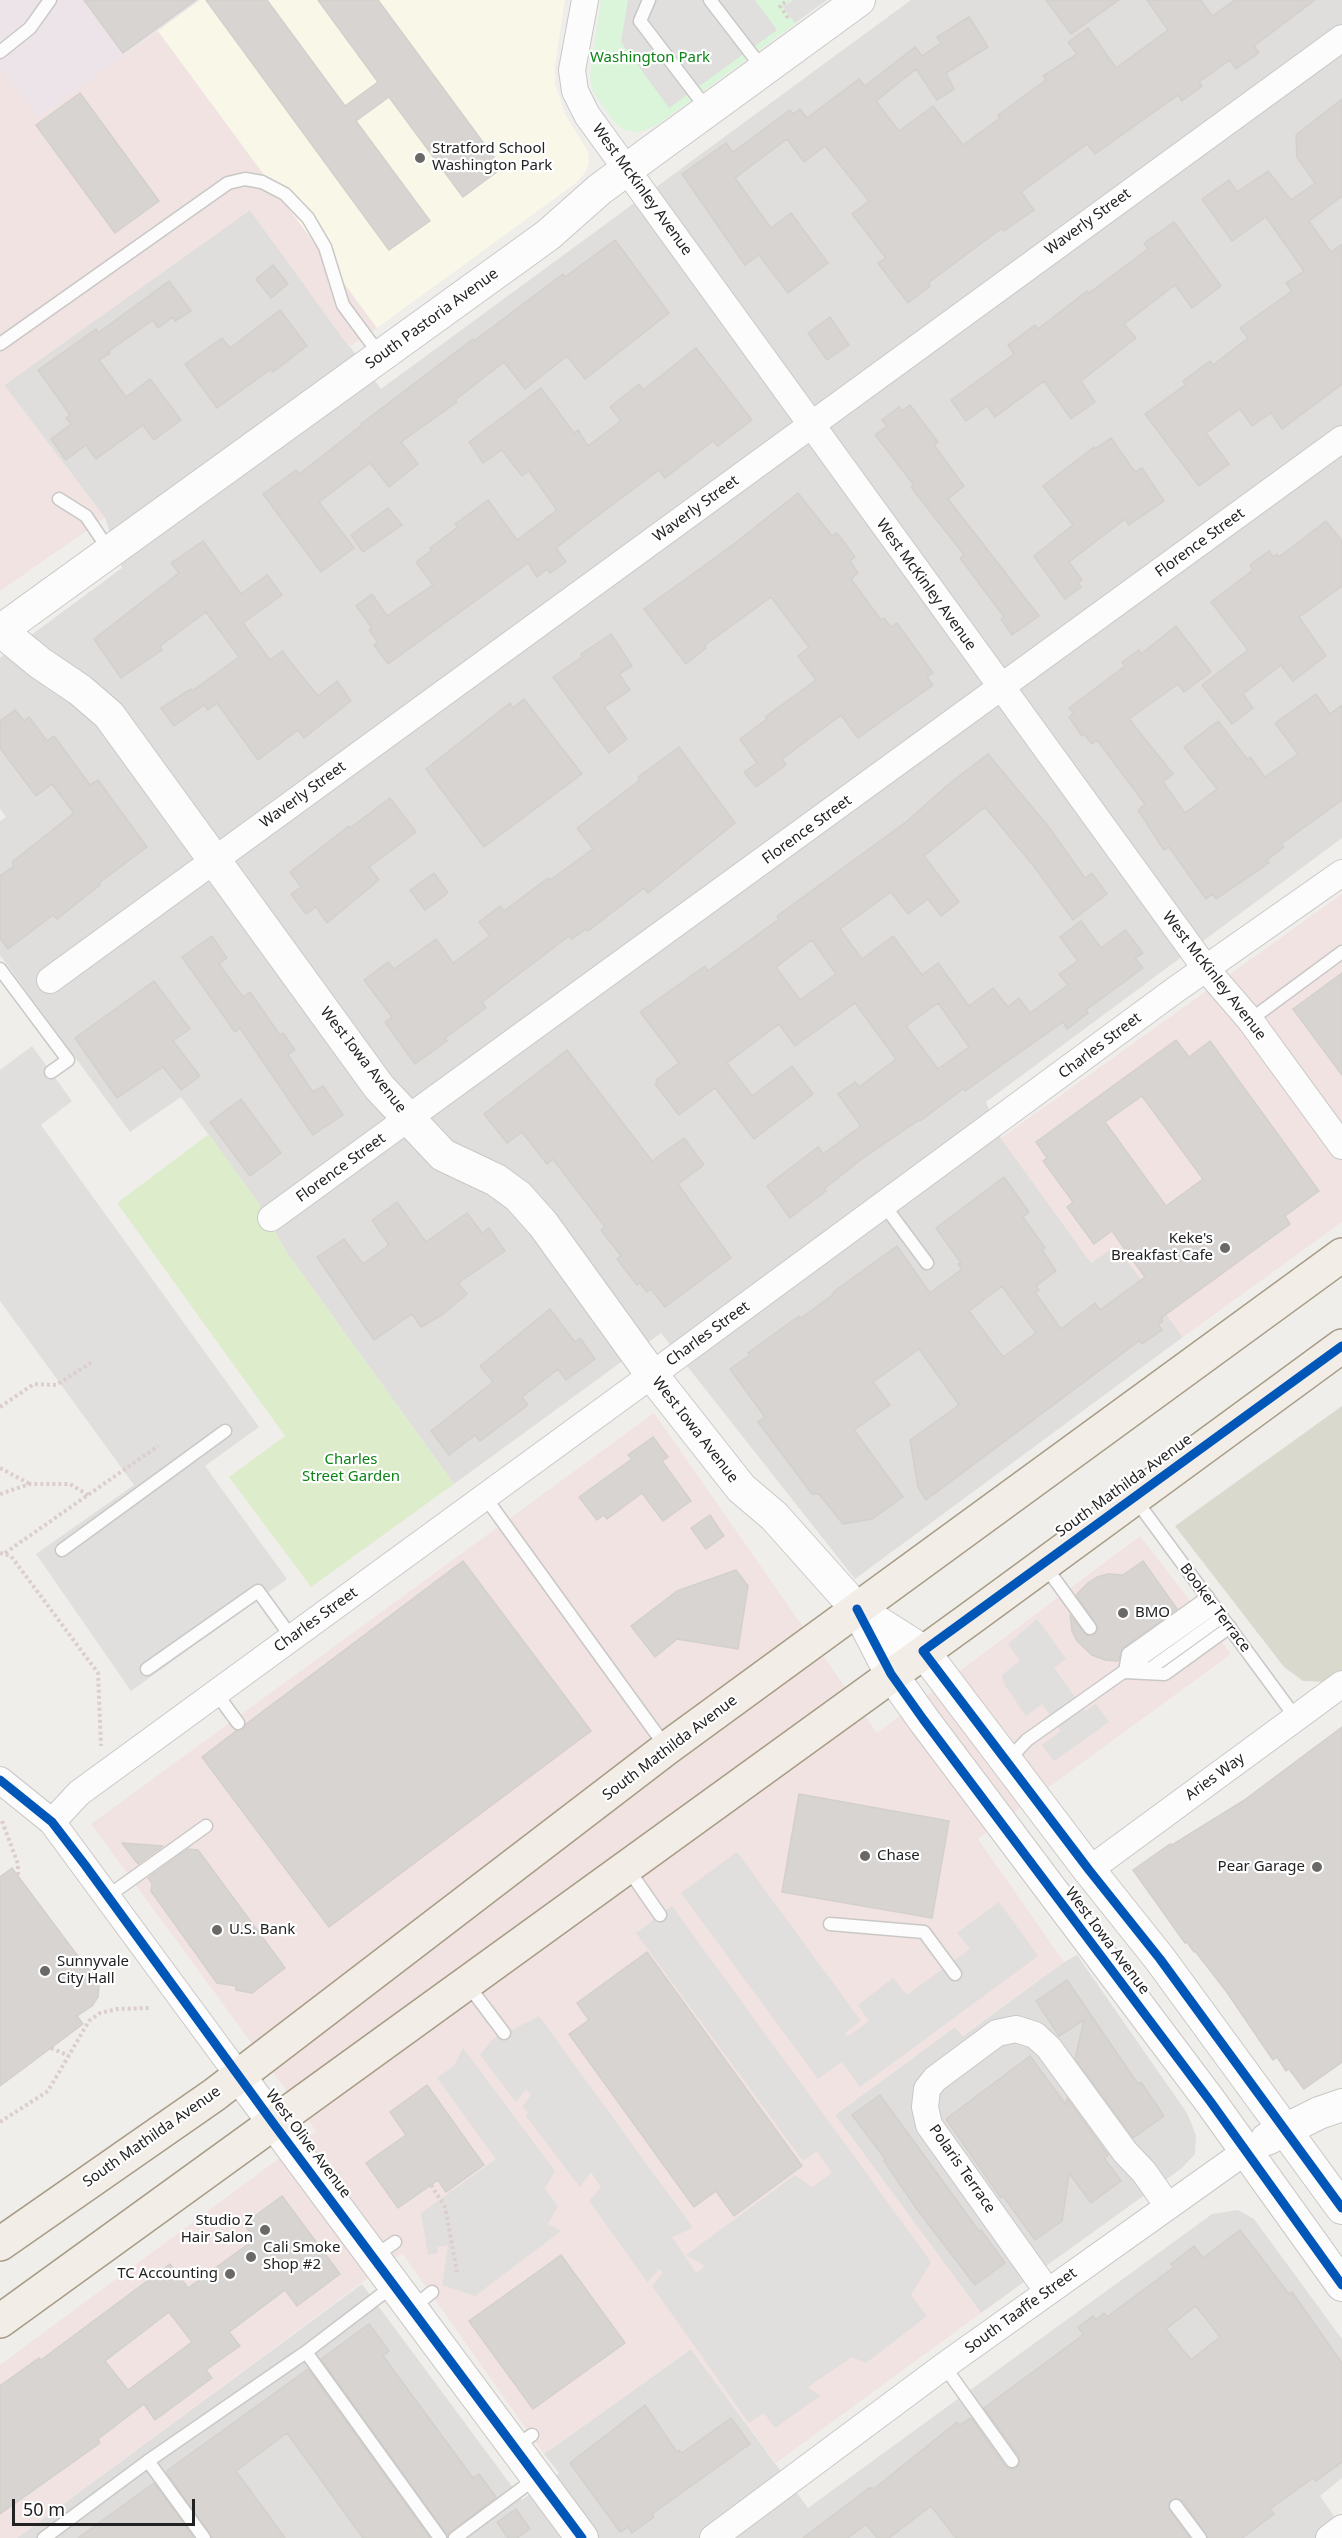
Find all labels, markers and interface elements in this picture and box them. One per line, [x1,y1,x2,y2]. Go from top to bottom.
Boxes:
park label: Washington Park [590,49,710,67]
street label: West McKinley Avenue [588,121,696,259]
place label: Stratford School Washington Park [432,140,552,175]
marker: Stratford School Washington Park [413,151,427,165]
street label: Waverly Street [1042,185,1134,259]
street label: South Pastoria Avenue [362,265,502,373]
street label: Waverly Street [650,472,742,546]
street label: Florence Street [1152,505,1248,581]
street label: West McKinley Avenue [872,516,980,654]
street label: Waverly Street [257,758,349,832]
street label: Florence Street [759,792,855,868]
street label: West McKinley Avenue [1158,908,1270,1044]
street label: West Iowa Avenue [316,1004,410,1116]
street label: Charles Street [1055,1009,1145,1083]
street label: Florence Street [293,1130,389,1206]
place label: Keke's Breakfast Cafe [1111,1230,1213,1265]
marker: Keke's Breakfast Cafe [1218,1241,1232,1255]
street label: Charles Street [663,1298,753,1370]
street label: West Iowa Avenue [648,1374,742,1486]
street label: South Mathilda Avenue [1052,1431,1196,1541]
park label: Charles Street Garden [302,1451,400,1486]
street label: Booker Terrace [1176,1560,1254,1656]
street label: Charles Street [271,1584,361,1656]
place label: BMO [1135,1604,1170,1622]
marker: BMO [1116,1606,1130,1620]
street label: South Mathilda Avenue [599,1692,741,1804]
street label: Aries Way [1182,1749,1248,1805]
place label: Chase [877,1847,920,1865]
marker: Chase [858,1849,872,1863]
place label: Pear Garage [1218,1858,1305,1876]
marker: Pear Garage [1310,1860,1324,1874]
street label: West Iowa Avenue [1061,1884,1153,1998]
place label: U.S. Bank [229,1921,295,1939]
marker: U.S. Bank [210,1923,224,1937]
place label: Sunnyvale City Hall [57,1953,129,1988]
marker: Sunnyvale City Hall [38,1964,52,1978]
street label: South Mathilda Avenue [80,2083,224,2191]
street label: West Olive Avenue [261,2086,355,2202]
street label: Polaris Terrace [925,2121,999,2217]
place label: Studio Z Hair Salon [181,2212,253,2247]
marker: Studio Z Hair Salon [258,2223,272,2237]
place label: Cali Smoke Shop #2 [263,2239,340,2274]
marker: Cali Smoke Shop #2 [244,2250,258,2264]
street label: South Taaffe Street [962,2264,1080,2358]
place label: TC Accounting [117,2265,218,2283]
marker: TC Accounting [223,2267,237,2281]
scale bar [15,2487,198,2525]
text: 50 m [23,2497,65,2521]

